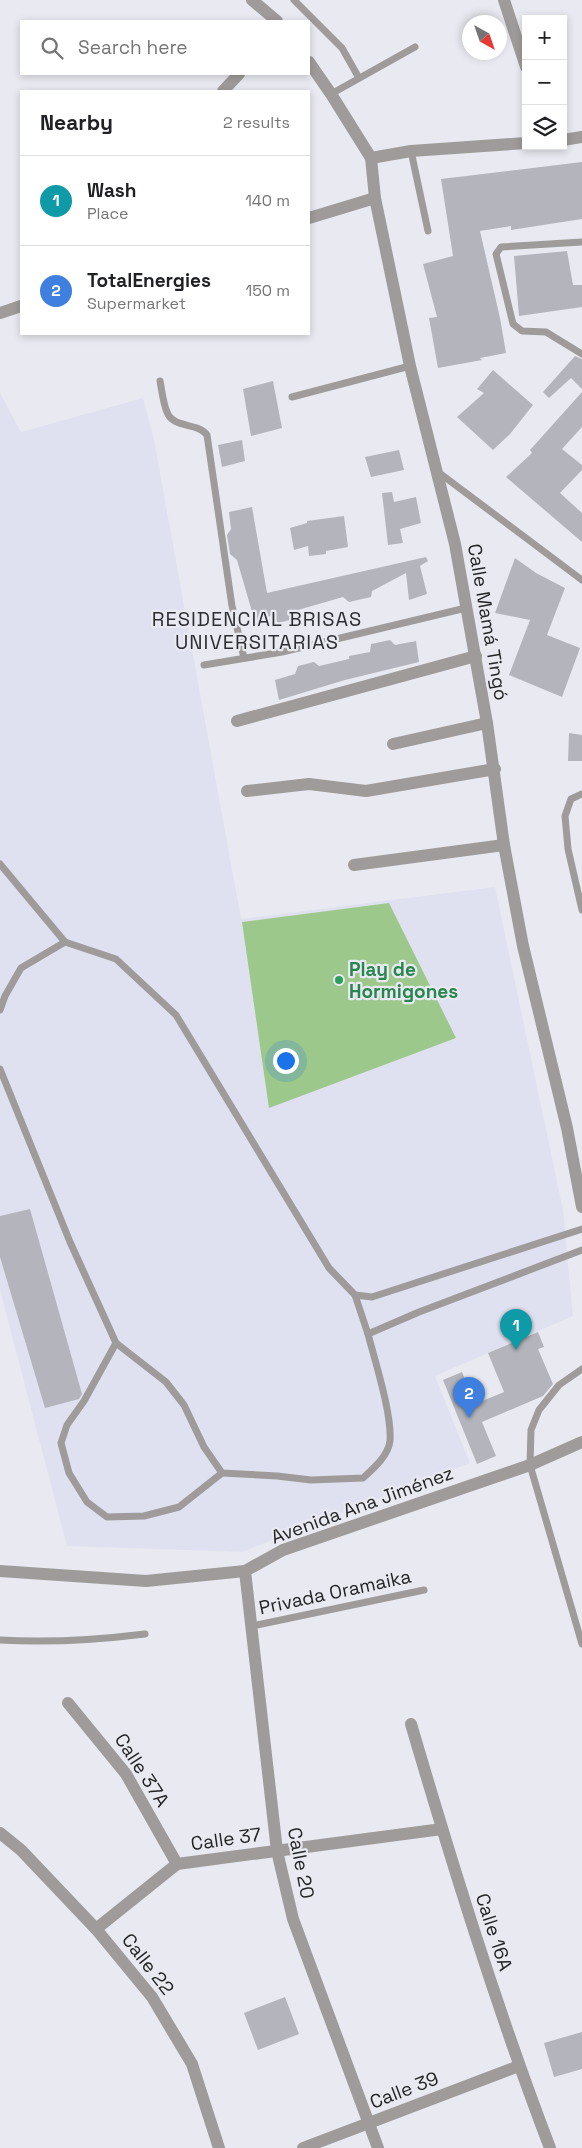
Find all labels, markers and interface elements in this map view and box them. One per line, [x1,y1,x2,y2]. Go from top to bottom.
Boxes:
north arrow [462,15,507,60]
map controls [522,15,567,150]
button: + [522,15,567,60]
search box [20,20,310,75]
icon: search [38,34,66,62]
text: Search here [78,35,188,60]
button: − [522,60,567,105]
button: layers [522,105,567,150]
text: Nearby [40,109,113,136]
text: 2 results [223,112,290,133]
text: Wash [87,178,137,203]
text: 1 [52,190,60,211]
text: 140 m [245,190,290,211]
text: Place [87,203,129,224]
text: TotalEnergies [87,268,211,293]
text: 2 [51,280,61,301]
text: 150 m [246,280,290,301]
text: Supermarket [87,293,186,314]
street label: Calle Mamá Tingó [462,542,514,702]
district label: RESIDENCIAL BRISAS UNIVERSITARIAS [152,606,362,655]
place label: Play de Hormigones [349,957,458,1004]
marker: Play de Hormigones [333,974,345,986]
your location [273,1048,299,1074]
pin: 1 [500,1309,532,1350]
pin: 2 [453,1377,485,1418]
street label: Avenida Ana Jiménez [267,1460,457,1550]
street label: Privada Oramaika [256,1564,414,1620]
street label: Calle 37A [109,1728,175,1812]
street label: Calle 37 [189,1822,263,1856]
street label: Calle 20 [282,1825,320,1901]
street label: Calle 16A [470,1890,518,1974]
street label: Calle 22 [116,1928,180,2000]
street label: Calle 39 [366,2065,442,2115]

